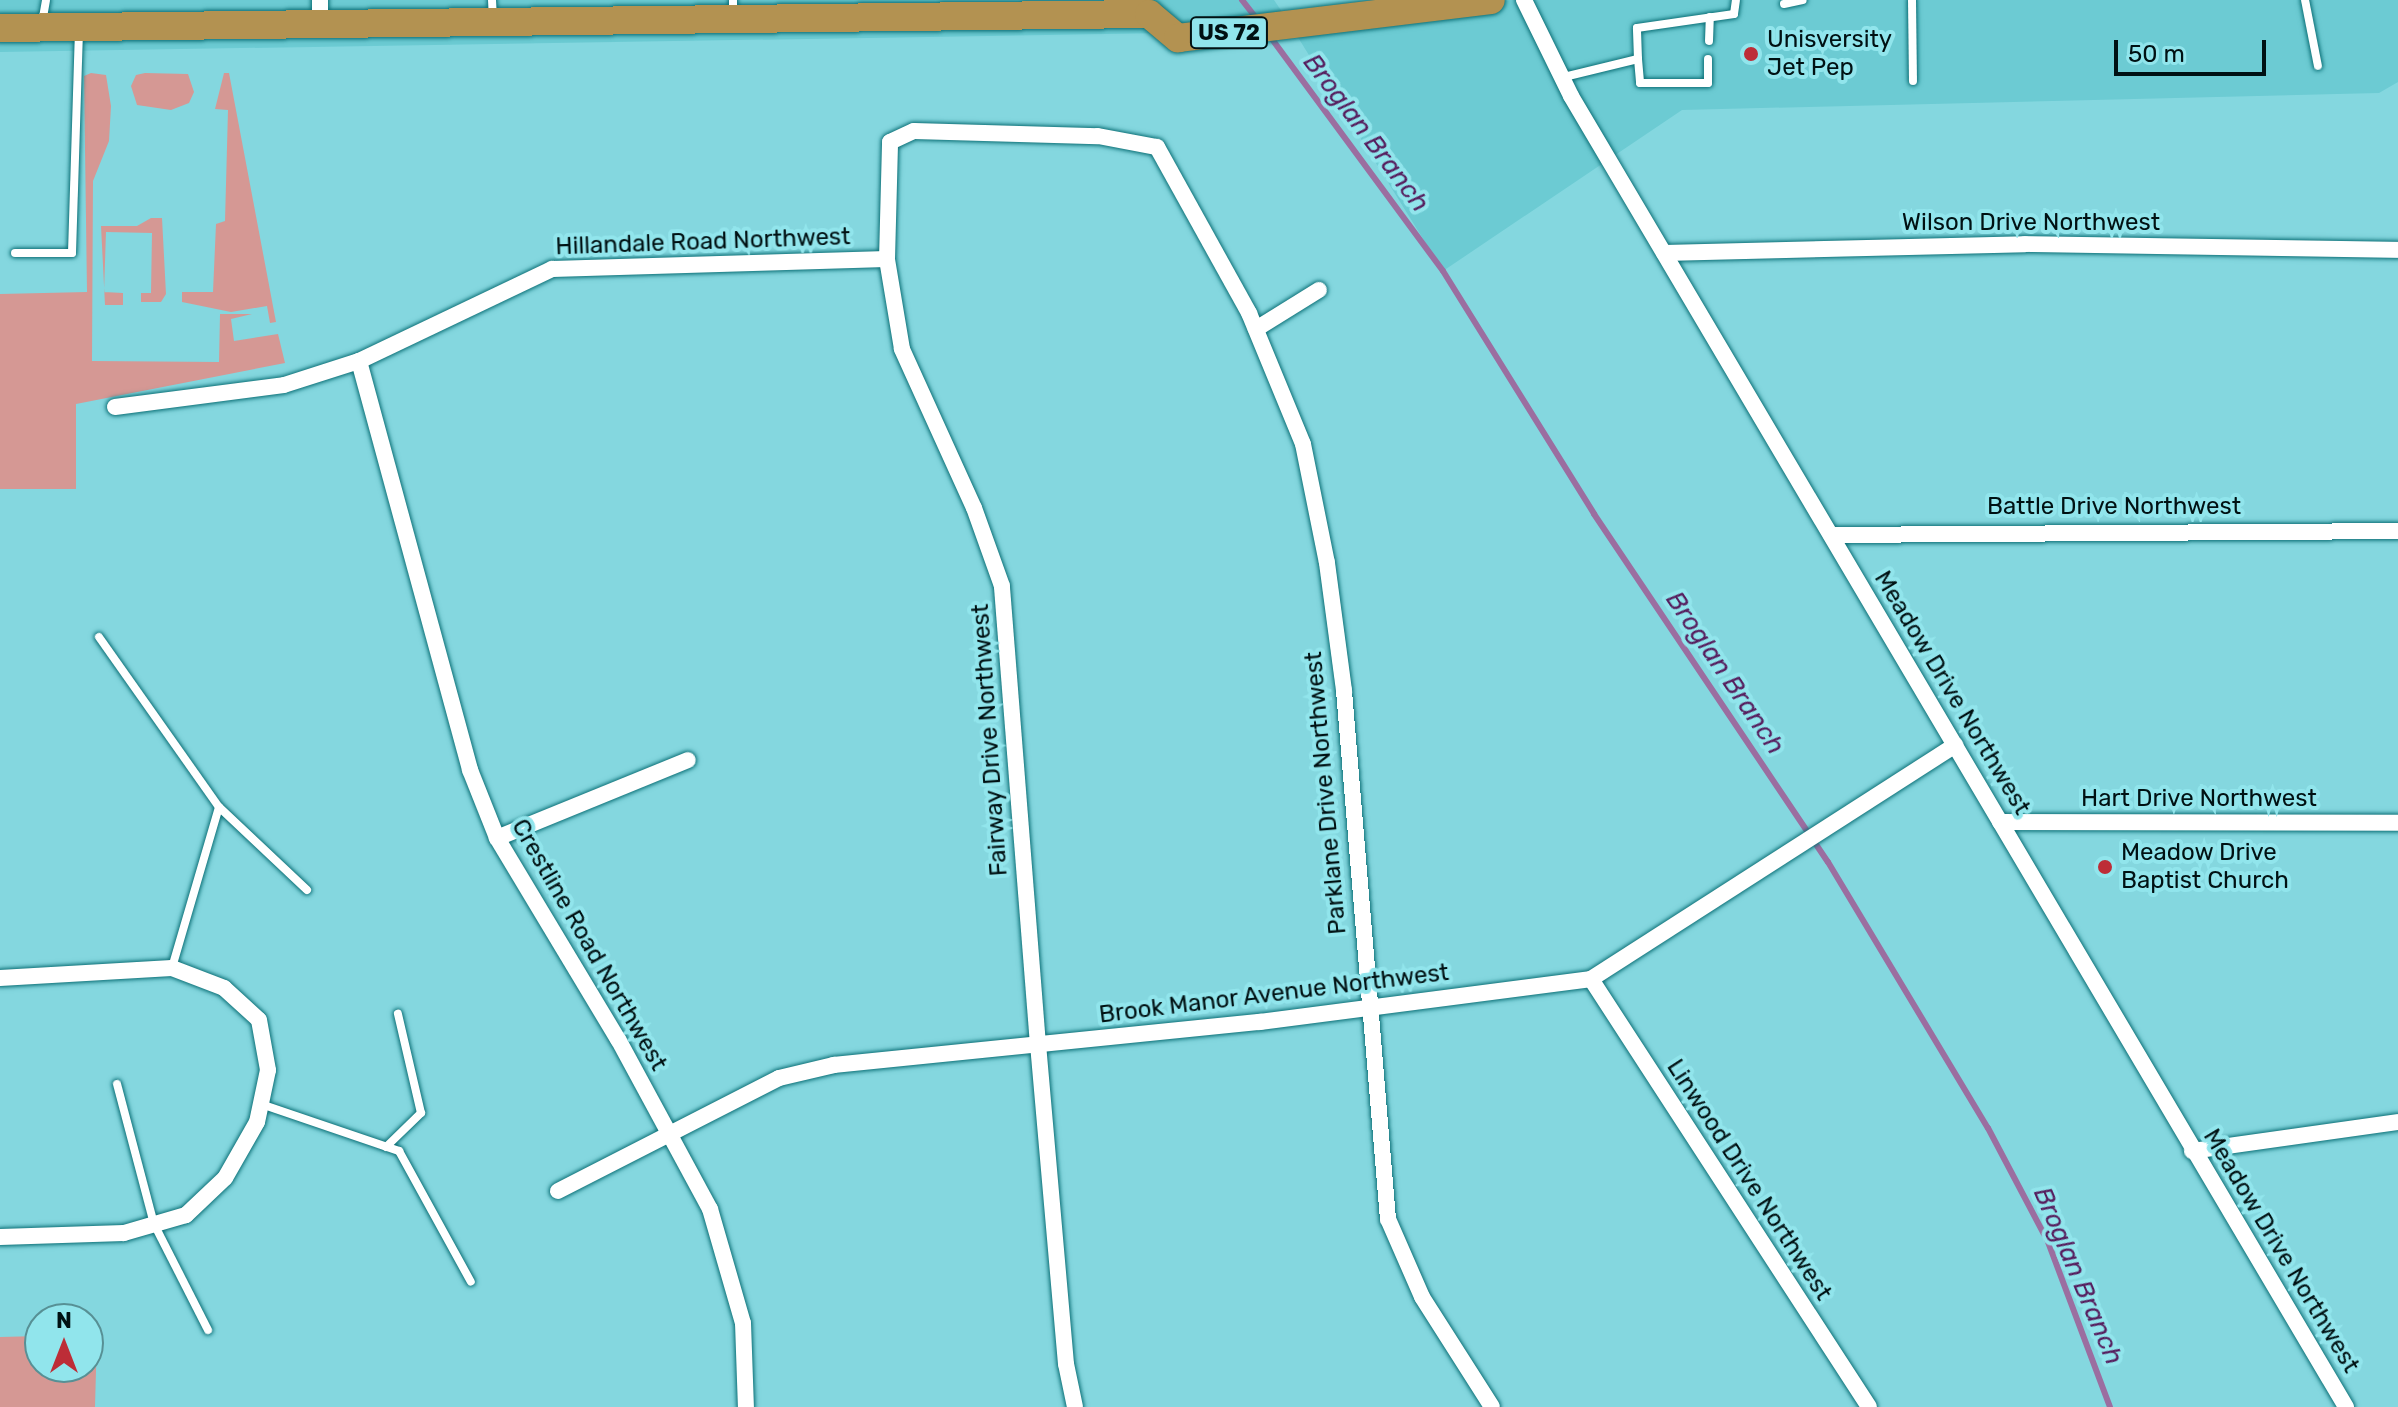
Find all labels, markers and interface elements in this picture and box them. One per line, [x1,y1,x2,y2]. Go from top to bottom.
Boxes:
road number: US 72 [1189,15,1269,51]
scale bar [2118,24,2270,74]
place label: Unisversity Jet Pep [1767,26,1892,82]
text: 50 m [2128,40,2185,68]
marker: Unisversity Jet Pep [1742,45,1760,63]
water label: Broglan Branch [1296,48,1436,218]
street label: Wilson Drive Northwest [1902,209,2160,237]
street label: Hillandale Road Northwest [555,222,851,262]
street label: Battle Drive Northwest [1987,493,2241,521]
street label: Meadow Drive Northwest [1868,566,2036,820]
water label: Broglan Branch [1659,586,1791,760]
street label: Fairway Drive Northwest [966,603,1014,877]
street label: Parklane Drive Northwest [1299,650,1353,936]
street label: Hart Drive Northwest [2081,785,2317,813]
street label: Crestline Road Northwest [505,814,673,1076]
place label: Meadow Drive Baptist Church [2121,839,2289,895]
marker: Meadow Drive Baptist Church [2096,858,2114,876]
street label: Brook Manor Avenue Northwest [1097,958,1451,1030]
street label: Linwood Drive Northwest [1660,1054,1838,1306]
street label: Meadow Drive Northwest [2197,1124,2365,1378]
water label: Broglan Branch [2027,1183,2129,1369]
north arrow [24,1303,104,1383]
text: N [56,1307,72,1334]

